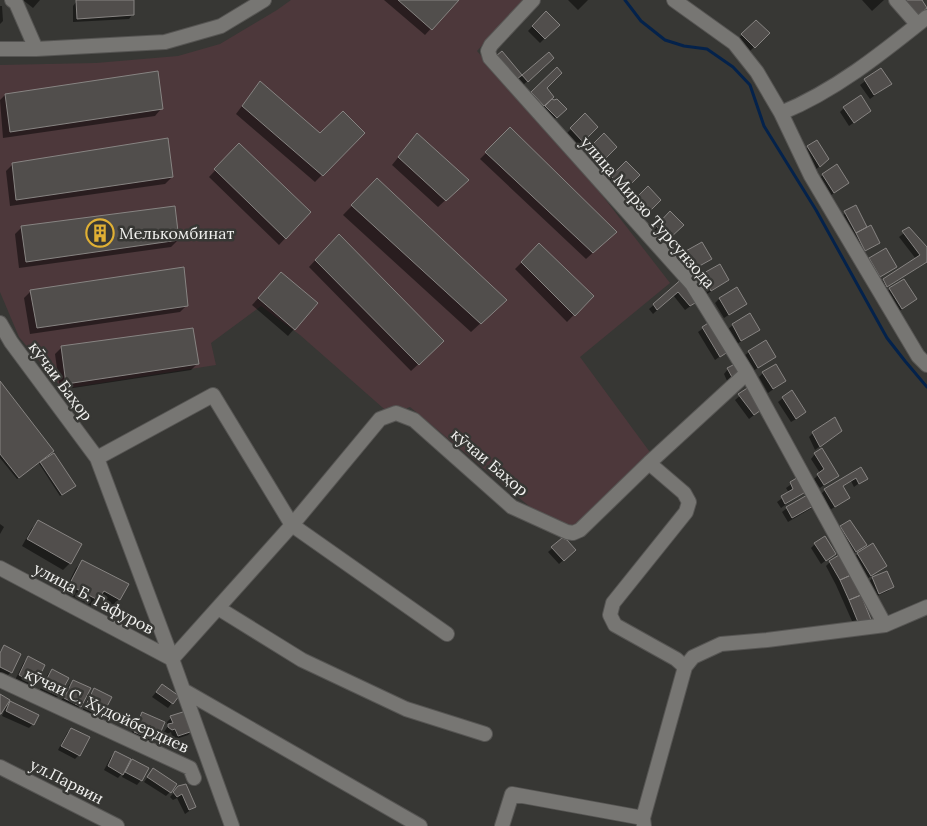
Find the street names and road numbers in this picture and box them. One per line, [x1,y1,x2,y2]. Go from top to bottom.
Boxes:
street label: улица Мирзо Турсунзода [577,132,719,292]
street label: кӯчаи Баҳор [25,337,97,425]
street label: кӯчаи Баҳор [448,424,532,500]
street label: улица Б. Гафуров [30,558,158,638]
street label: кӯчаи С. Худойбердиев [22,663,192,757]
street label: ул.Парвин [27,754,107,808]

